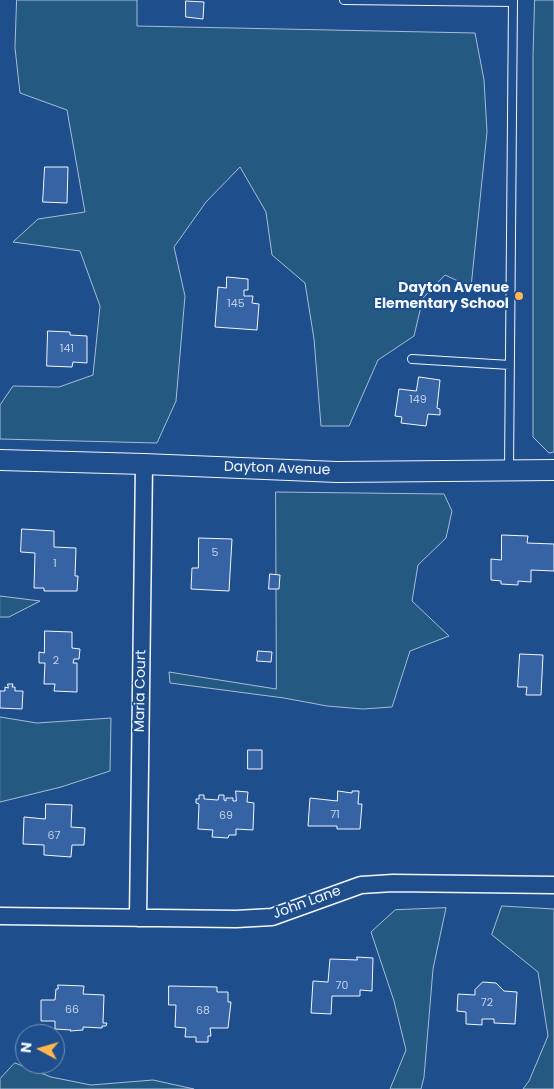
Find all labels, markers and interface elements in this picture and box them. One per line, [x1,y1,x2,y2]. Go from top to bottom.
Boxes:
place label: Dayton Avenue Elementary School [374,280,509,312]
marker: Dayton Avenue Elementary School [513,290,525,302]
house number: 145 [227,297,245,311]
house number: 141 [60,342,74,356]
house number: 149 [409,393,427,407]
street label: Dayton Avenue [223,459,331,479]
house number: 5 [212,546,218,560]
house number: 1 [53,557,57,571]
street label: Maria Court [132,650,150,732]
house number: 2 [53,654,59,668]
house number: 71 [330,808,340,822]
house number: 69 [219,809,233,823]
house number: 67 [48,829,60,843]
street label: John Lane [271,883,343,923]
house number: 70 [336,979,348,993]
house number: 72 [481,996,493,1010]
house number: 66 [65,1003,79,1017]
house number: 68 [196,1004,210,1018]
north arrow [15,1024,65,1074]
text: N [16,1041,37,1054]

